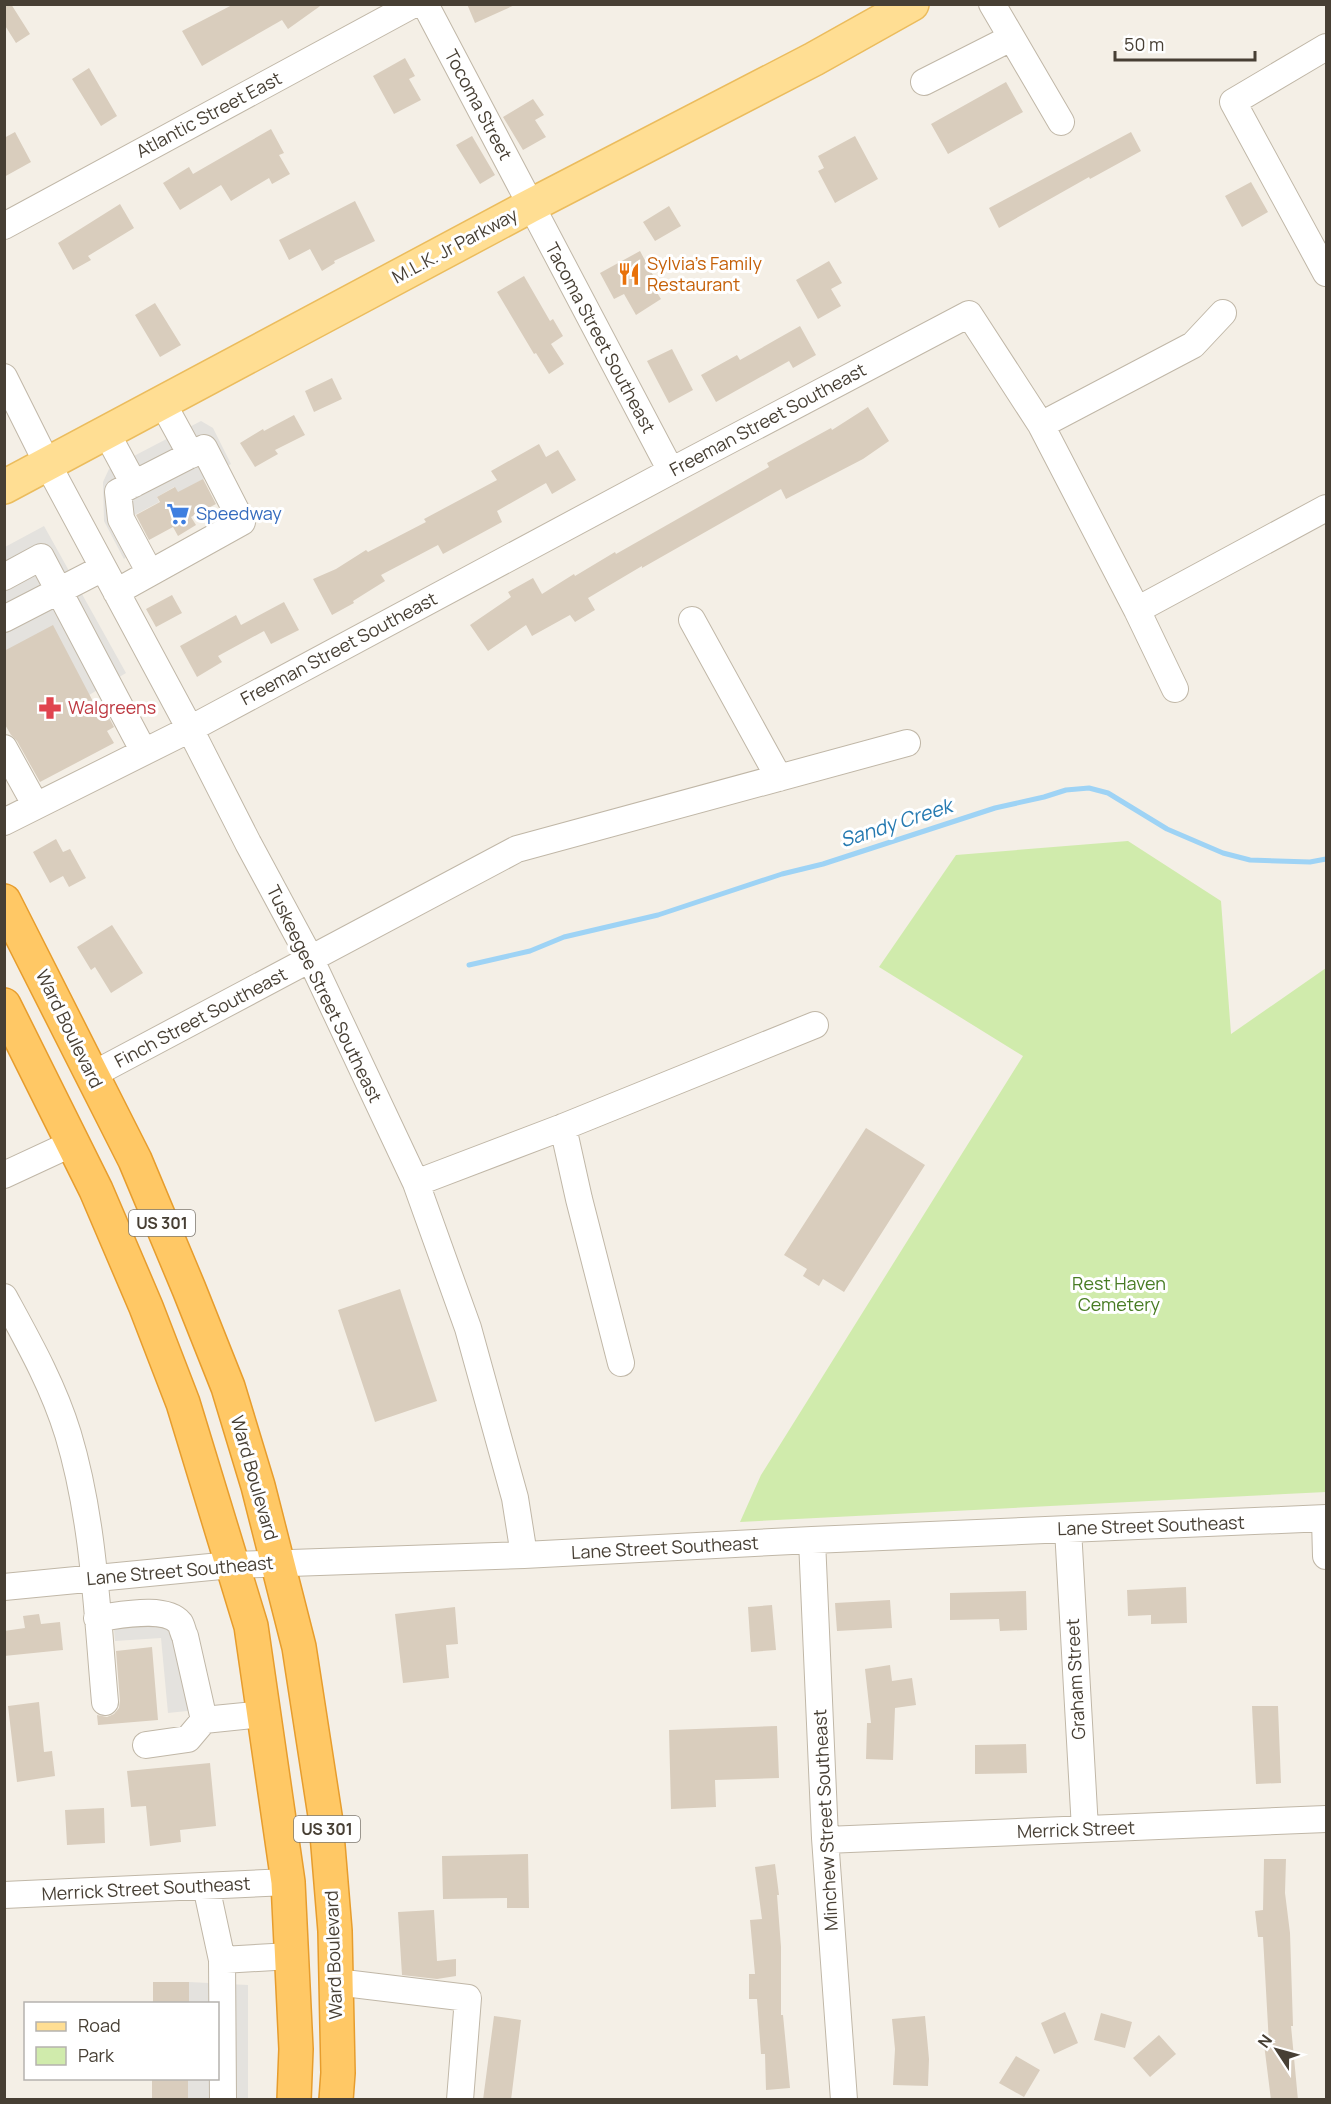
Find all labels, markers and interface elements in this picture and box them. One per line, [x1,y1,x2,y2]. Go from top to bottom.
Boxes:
scale bar [1115,24,1254,62]
text: 50 m [1124,32,1164,56]
street label: Tocoma Street [440,45,518,164]
street label: Atlantic Street East [132,66,285,163]
street label: M.L.K. Jr Parkway [388,202,522,288]
street label: Tacoma Street Southeast [540,238,661,437]
place label: Sylvia's Family Restaurant [647,251,762,296]
restaurant icon: Sylvia's Family Restaurant [616,261,642,287]
street label: Freeman Street Southeast [665,357,870,481]
supermarket icon: Speedway [165,501,191,527]
place label: Speedway [196,501,282,525]
street label: Freeman Street Southeast [236,586,441,710]
pharmacy icon: Walgreens [37,695,63,721]
place label: Walgreens [68,695,156,719]
water label: Sandy Creek [836,791,958,853]
street label: Tuskeegee Street Southeast [262,881,388,1106]
street label: Finch Street Southeast [110,961,291,1073]
street label: Ward Boulevard [31,965,109,1092]
road number: US 301 [129,1210,195,1236]
park label: Rest Haven Cemetery [1072,1271,1166,1316]
street label: Ward Boulevard [226,1412,284,1543]
street label: Lane Street Southeast [1057,1510,1245,1540]
street label: Lane Street Southeast [571,1530,759,1564]
street label: Lane Street Southeast [85,1550,274,1590]
street label: Graham Street [1060,1618,1090,1740]
street label: Minchew Street Southeast [807,1709,843,1932]
street label: Merrick Street [1016,1815,1135,1843]
road number: US 301 [294,1816,360,1842]
street label: Merrick Street Southeast [41,1871,251,1905]
street label: Ward Boulevard [319,1890,347,2020]
legend [24,2002,219,2080]
text: Road [78,2013,121,2037]
north arrow [1247,2020,1307,2080]
text: N [1253,2030,1277,2052]
text: Park [78,2043,115,2067]

